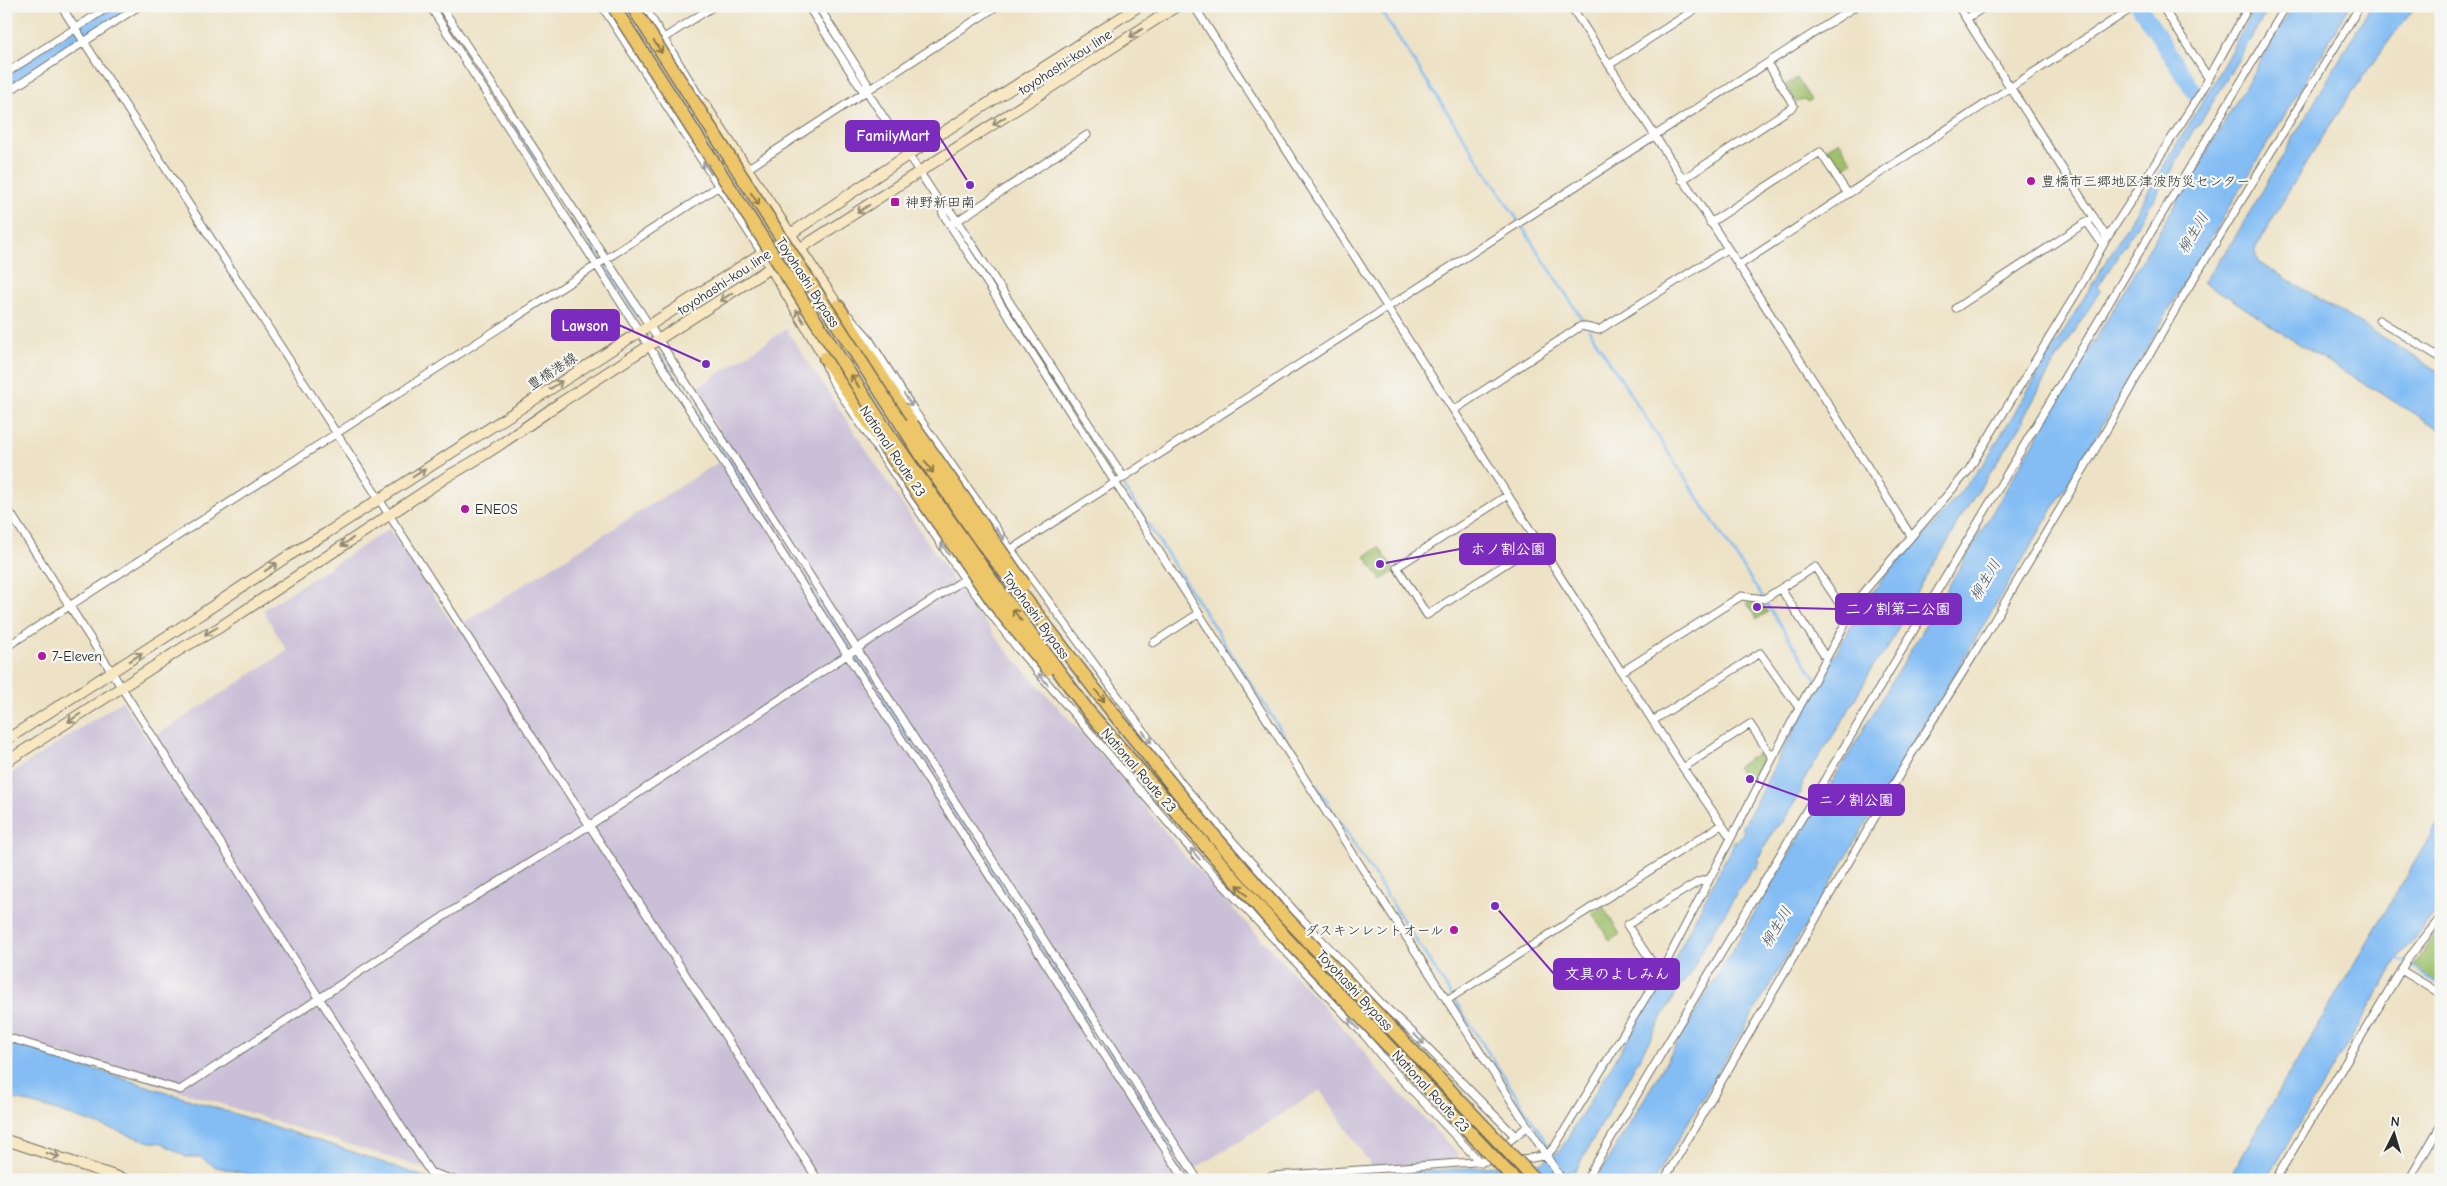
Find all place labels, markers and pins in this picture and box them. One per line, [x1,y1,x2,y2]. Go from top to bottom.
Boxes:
callout: FamilyMart [846,121,939,151]
place label: 豊橋市三郷地区津波防災センター [2041,173,2250,190]
marker: 豊橋市三郷地区津波防災センター [2025,175,2037,187]
place label: 神野新田南 [905,194,975,211]
marker: 神野新田南 [889,196,901,208]
callout: Lawson [552,310,619,340]
place label: ENEOS [475,501,518,518]
marker: ENEOS [459,503,471,515]
callout: ホノ割公園 [1460,534,1555,564]
callout: 二ノ割第二公園 [1836,594,1961,624]
place label: 7-Eleven [52,648,102,665]
marker: 7-Eleven [36,650,48,662]
callout: ニノ割公園 [1809,785,1904,815]
place label: ダスキンレントオール [1305,922,1444,939]
marker: ダスキンレントオール [1448,924,1460,936]
callout: 文具のよしみん [1554,959,1679,989]

